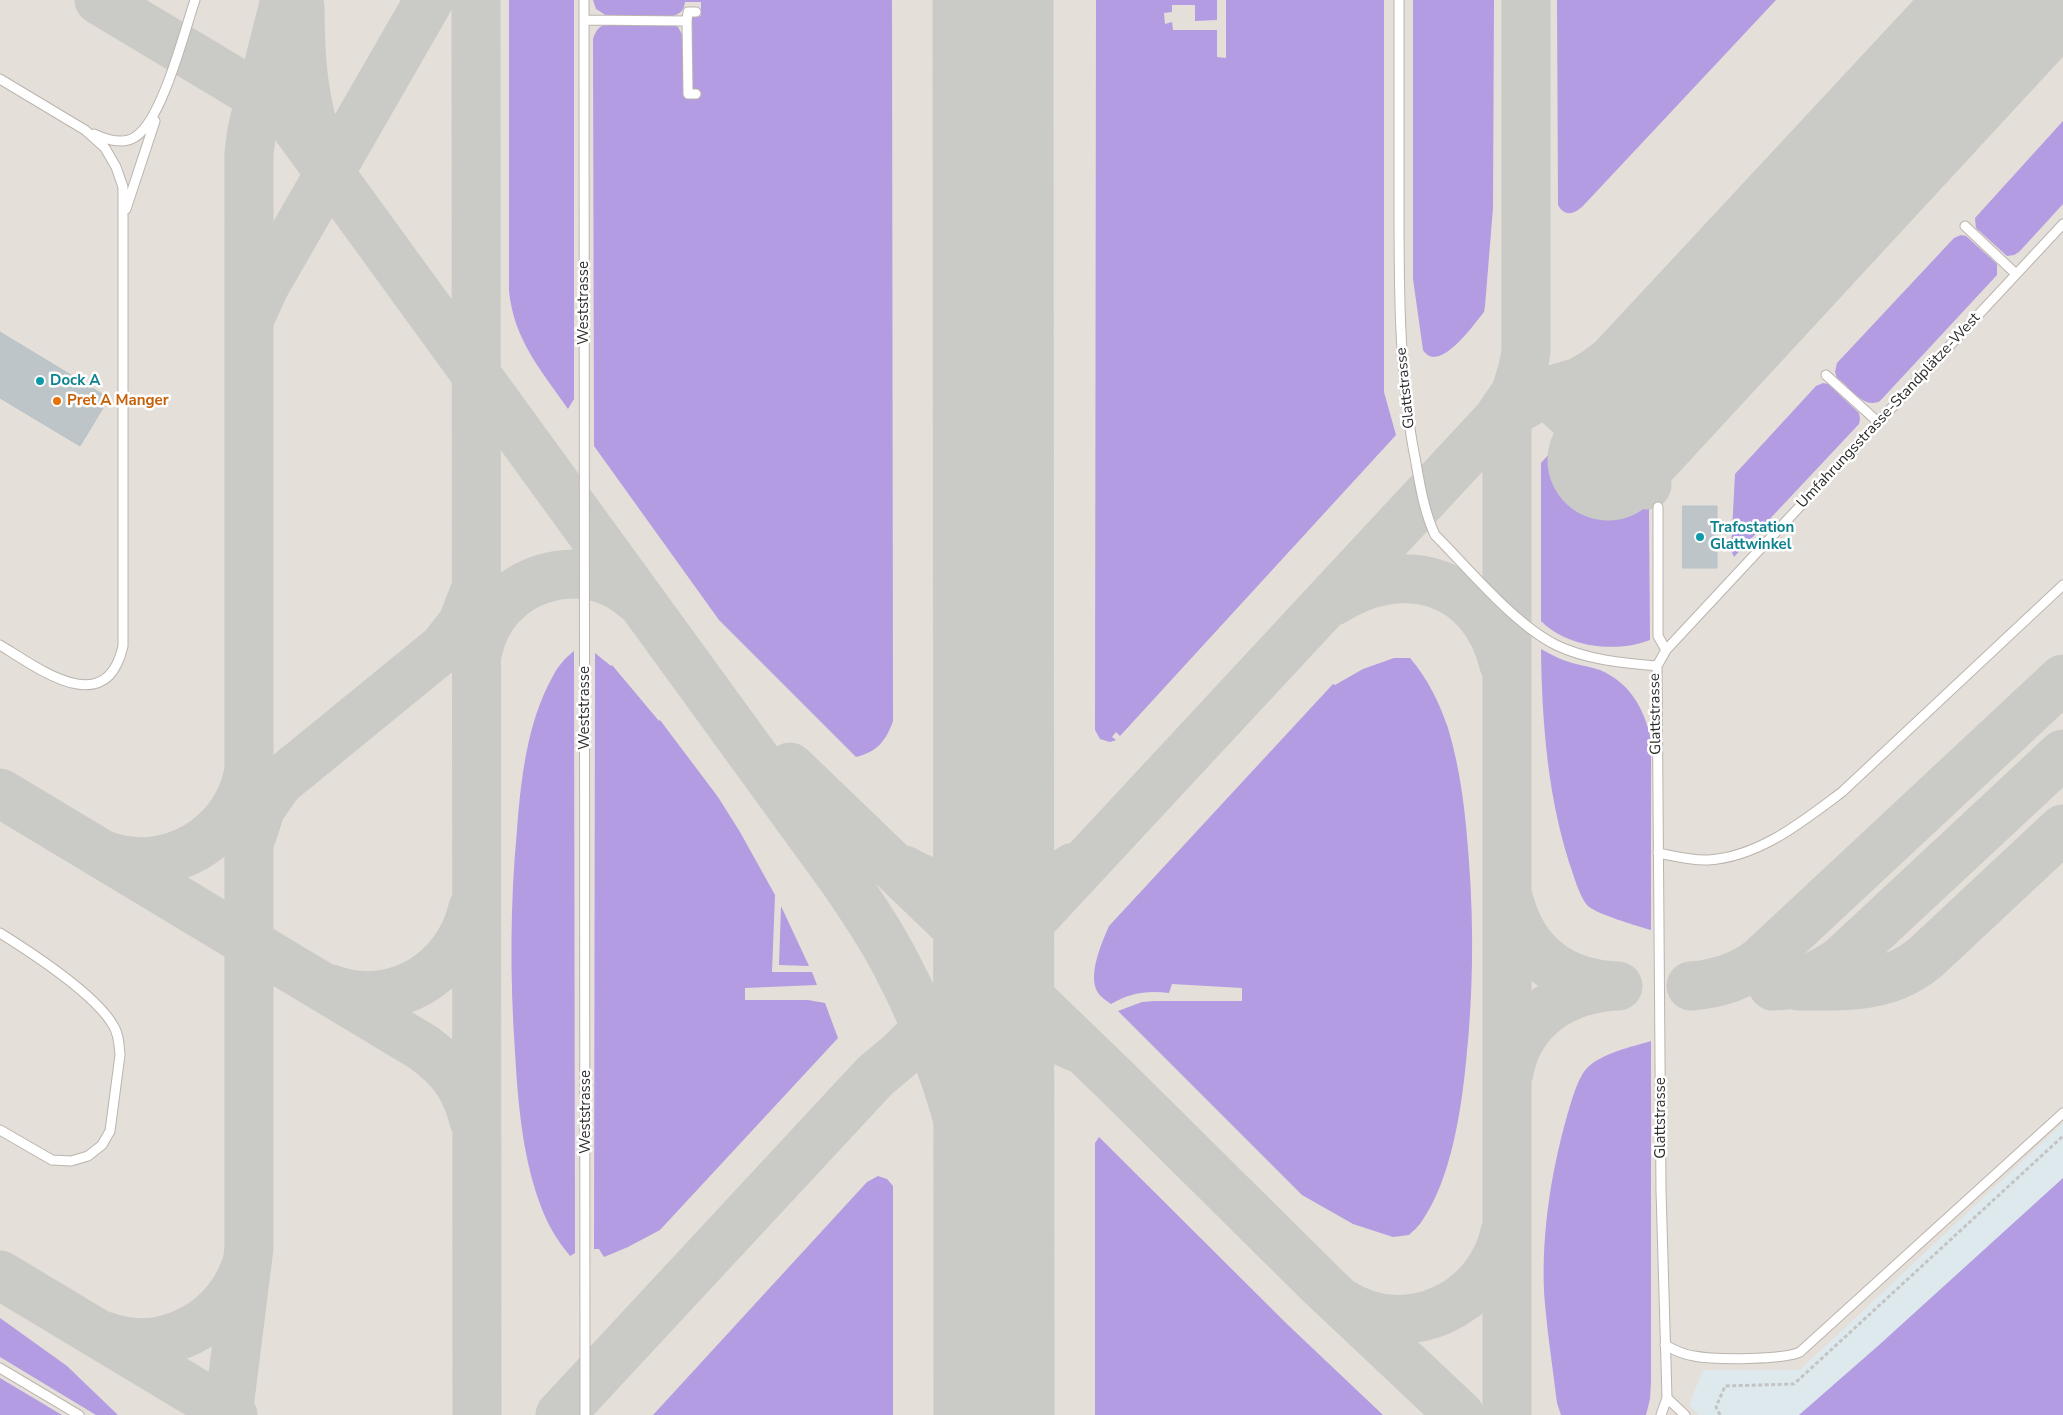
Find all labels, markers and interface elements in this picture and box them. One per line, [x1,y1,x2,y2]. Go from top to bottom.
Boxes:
street label: Weststrasse [575,261,593,345]
street label: Umfahrungsstrasse-Standplätze-West [1794,310,1984,512]
street label: Glattstrasse [1393,346,1419,430]
place label: Dock A [50,372,100,390]
marker: Dock A [34,375,46,387]
place label: Pret A Manger [67,392,169,410]
marker: Pret A Manger [51,395,63,407]
place label: Trafostation Glattwinkel [1710,519,1794,554]
marker: Trafostation Glattwinkel [1694,531,1706,543]
street label: Weststrasse [576,666,594,750]
street label: Glattstrasse [1646,673,1666,755]
street label: Weststrasse [577,1070,595,1154]
street label: Glattstrasse [1652,1077,1670,1159]

